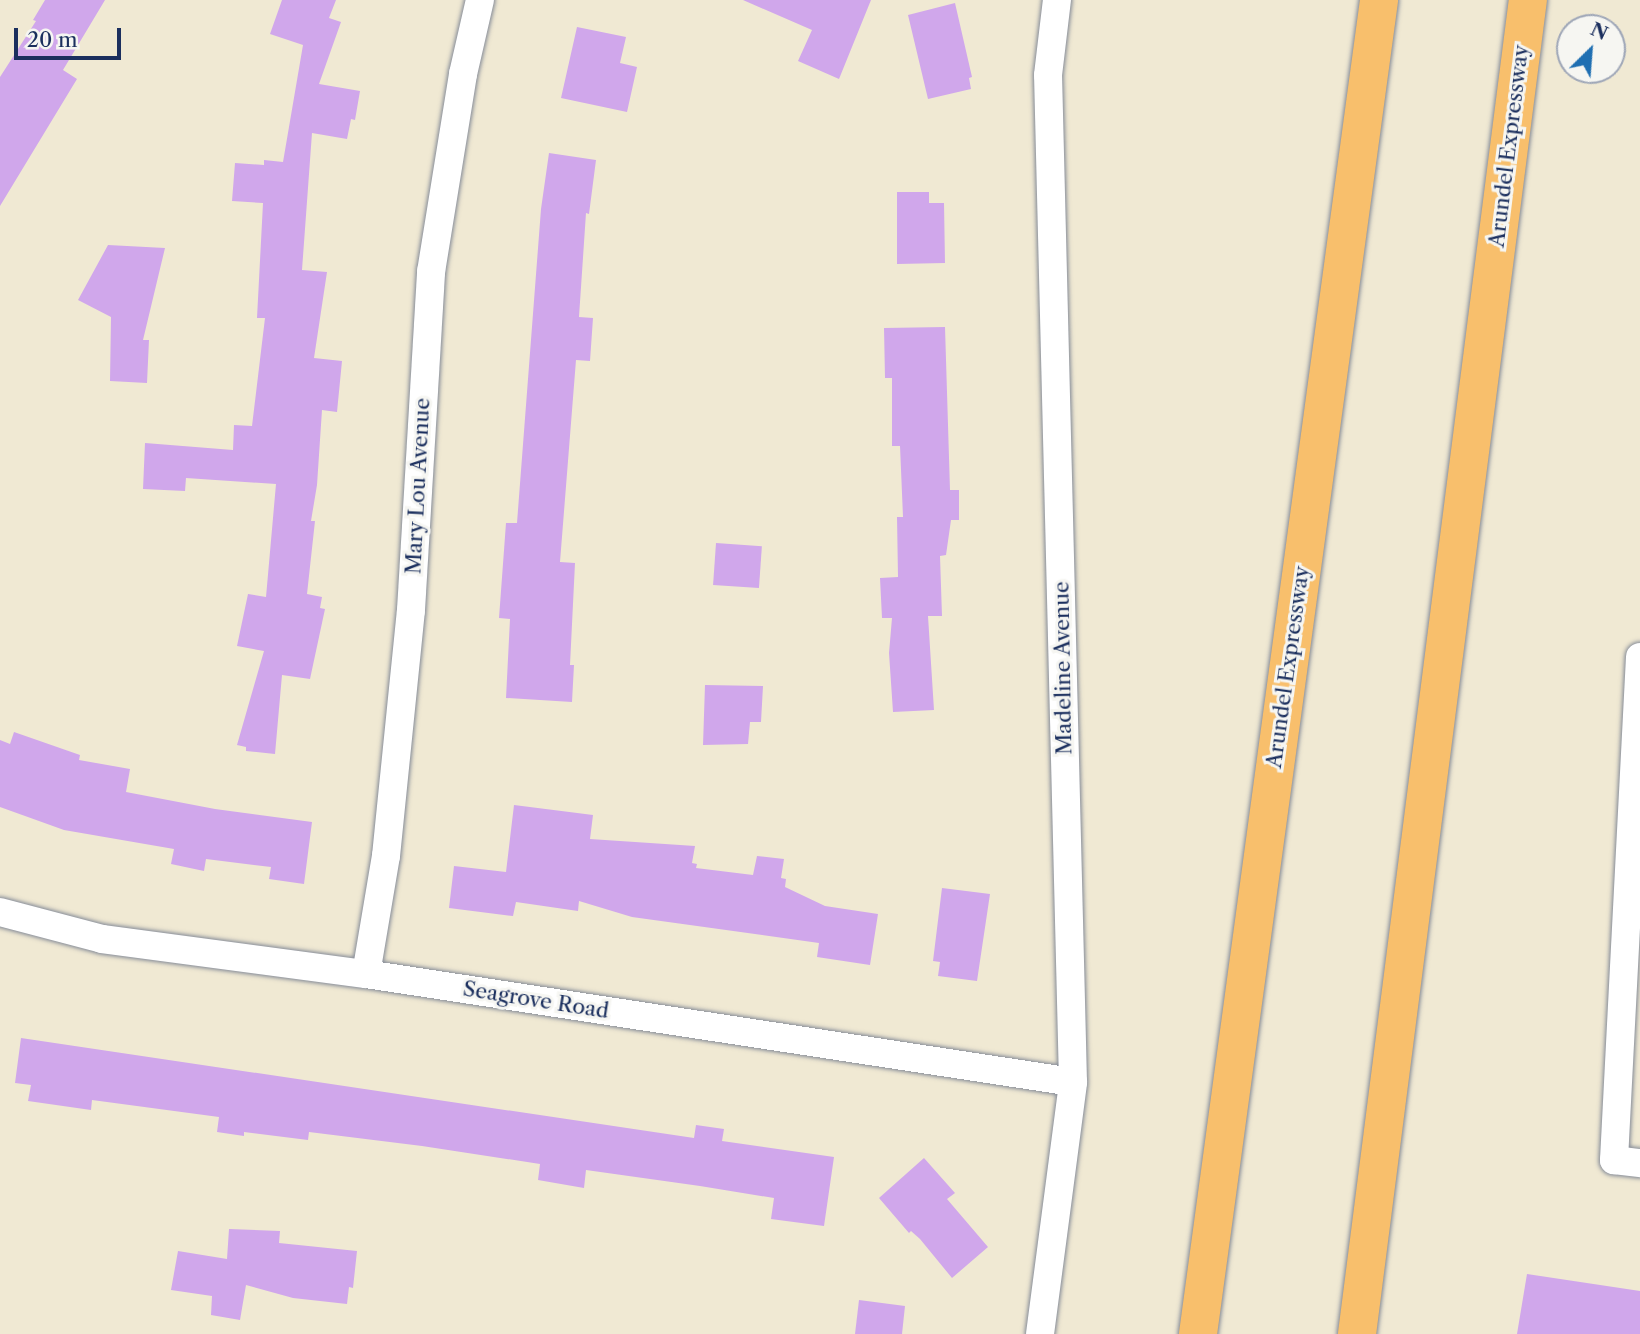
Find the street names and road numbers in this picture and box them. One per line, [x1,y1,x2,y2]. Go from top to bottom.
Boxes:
street label: Arundel Expressway [1484,43,1534,249]
street label: Mary Lou Avenue [401,396,435,576]
street label: Arundel Expressway [1261,564,1315,770]
street label: Madeline Avenue [1049,581,1077,755]
street label: Seagrove Road [461,976,611,1024]

